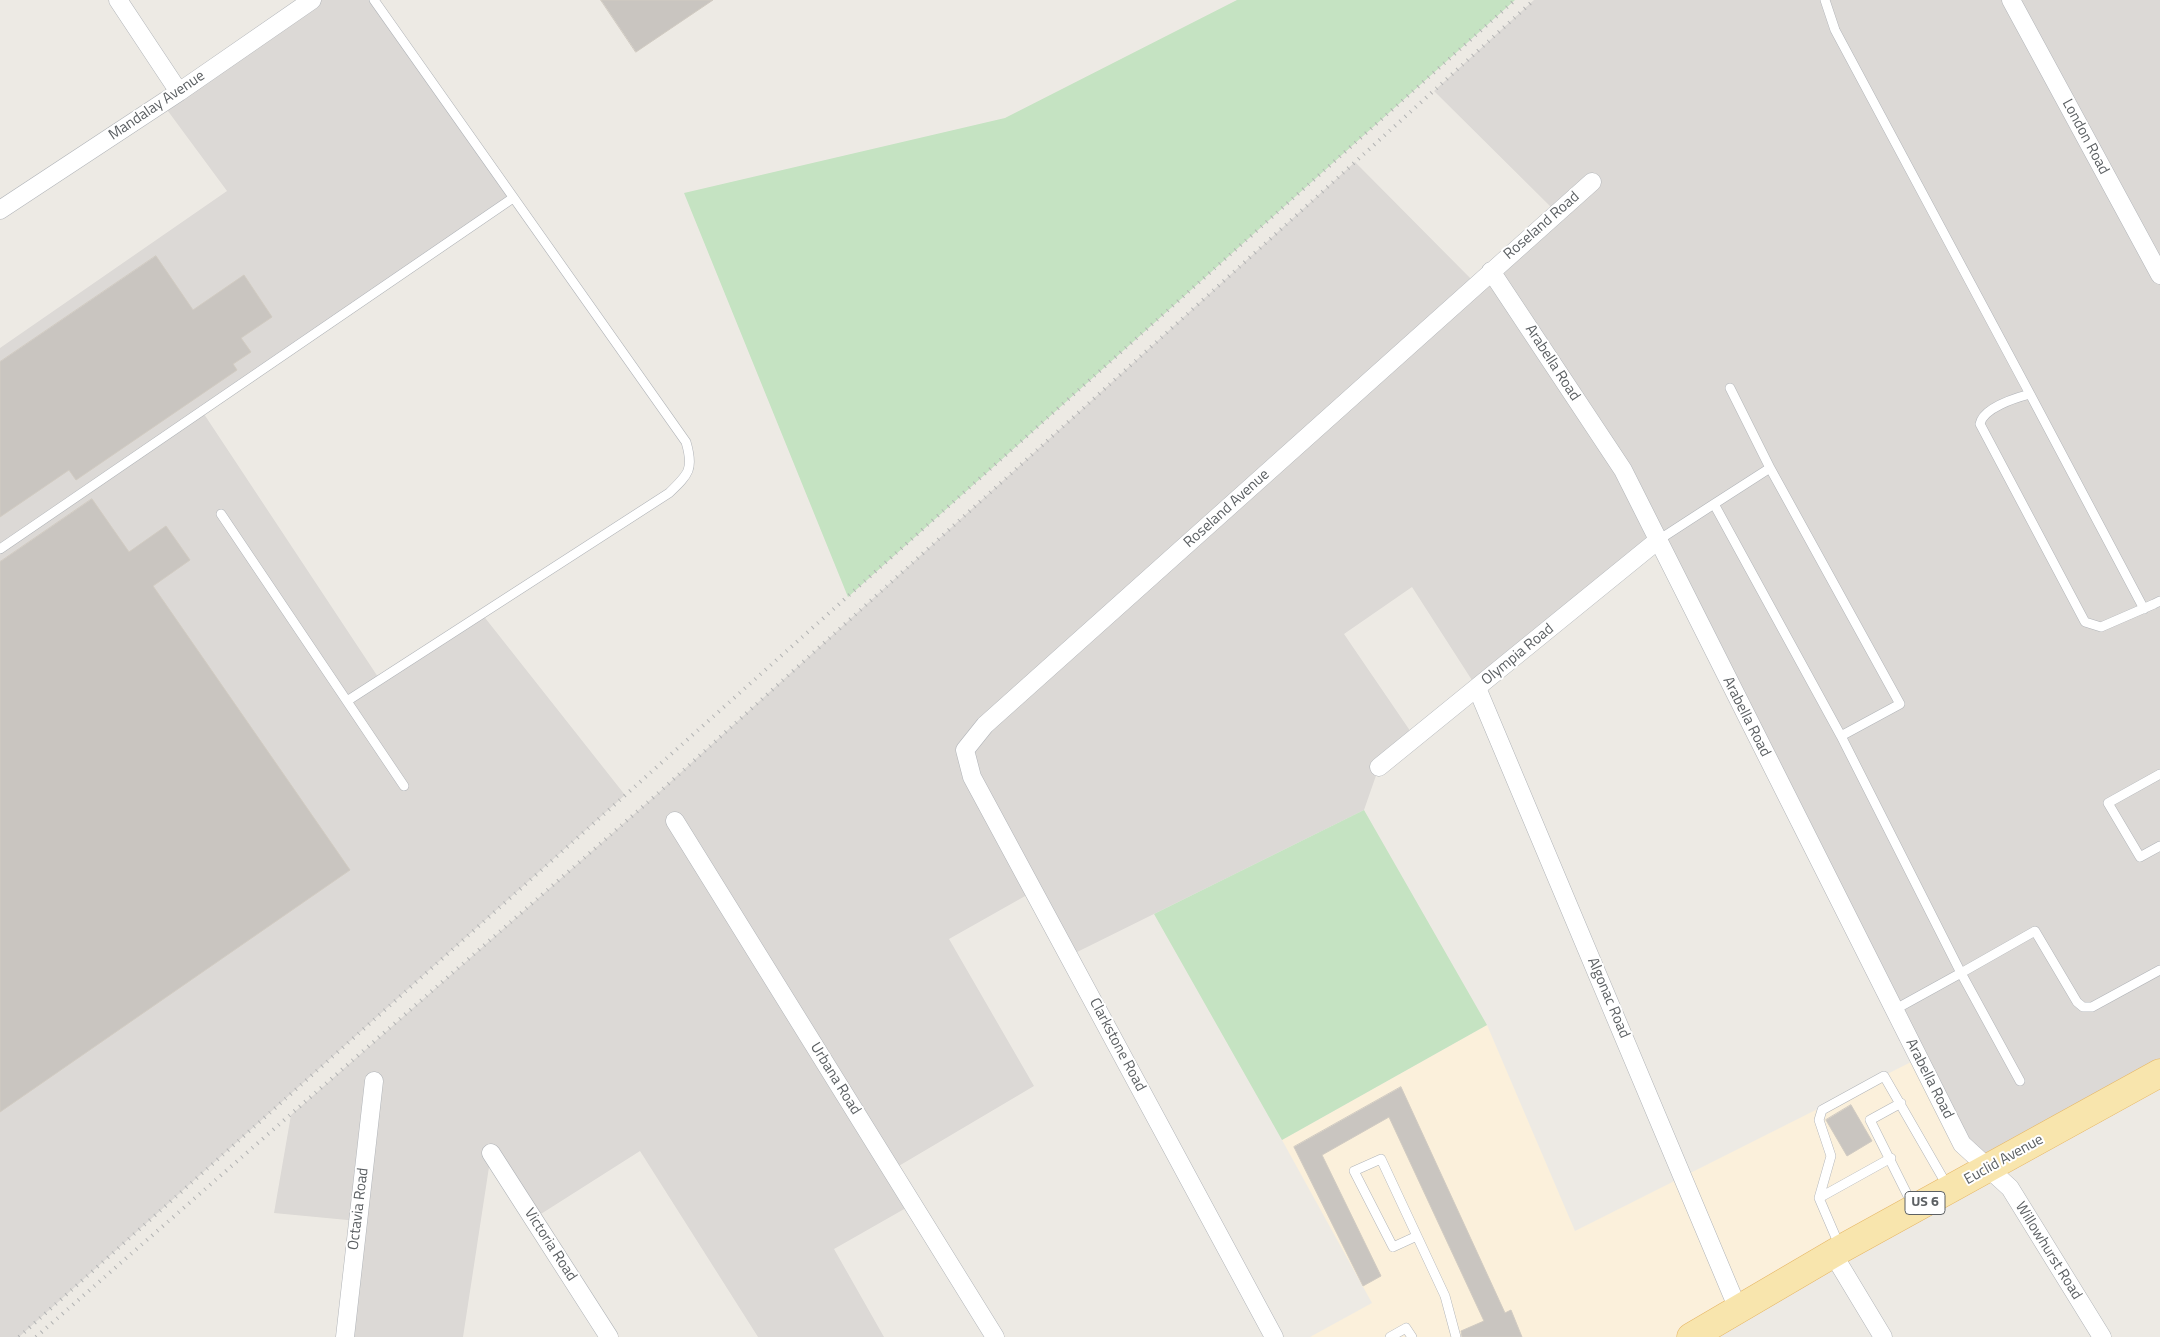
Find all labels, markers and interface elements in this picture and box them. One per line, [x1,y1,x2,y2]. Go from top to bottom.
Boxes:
street label: Mandalay Avenue [106,67,208,145]
street label: London Road [2058,96,2112,178]
street label: Roseland Road [1501,188,1583,264]
street label: Arabella Road [1521,321,1583,405]
street label: Roseland Avenue [1181,466,1273,552]
street label: Olympia Road [1478,620,1558,690]
street label: Arabella Road [1718,674,1774,760]
street label: Algonac Road [1583,955,1633,1041]
street label: Clarkstone Road [1085,995,1149,1095]
street label: Arabella Road [1901,1036,1957,1122]
street label: Urbana Road [806,1040,864,1118]
street label: Euclid Avenue [1961,1131,2047,1189]
street label: Octavia Road [345,1167,373,1251]
road number: US 6 [1905,1192,1945,1214]
street label: Willowhurst Road [2011,1199,2085,1303]
street label: Victoria Road [520,1205,580,1285]

